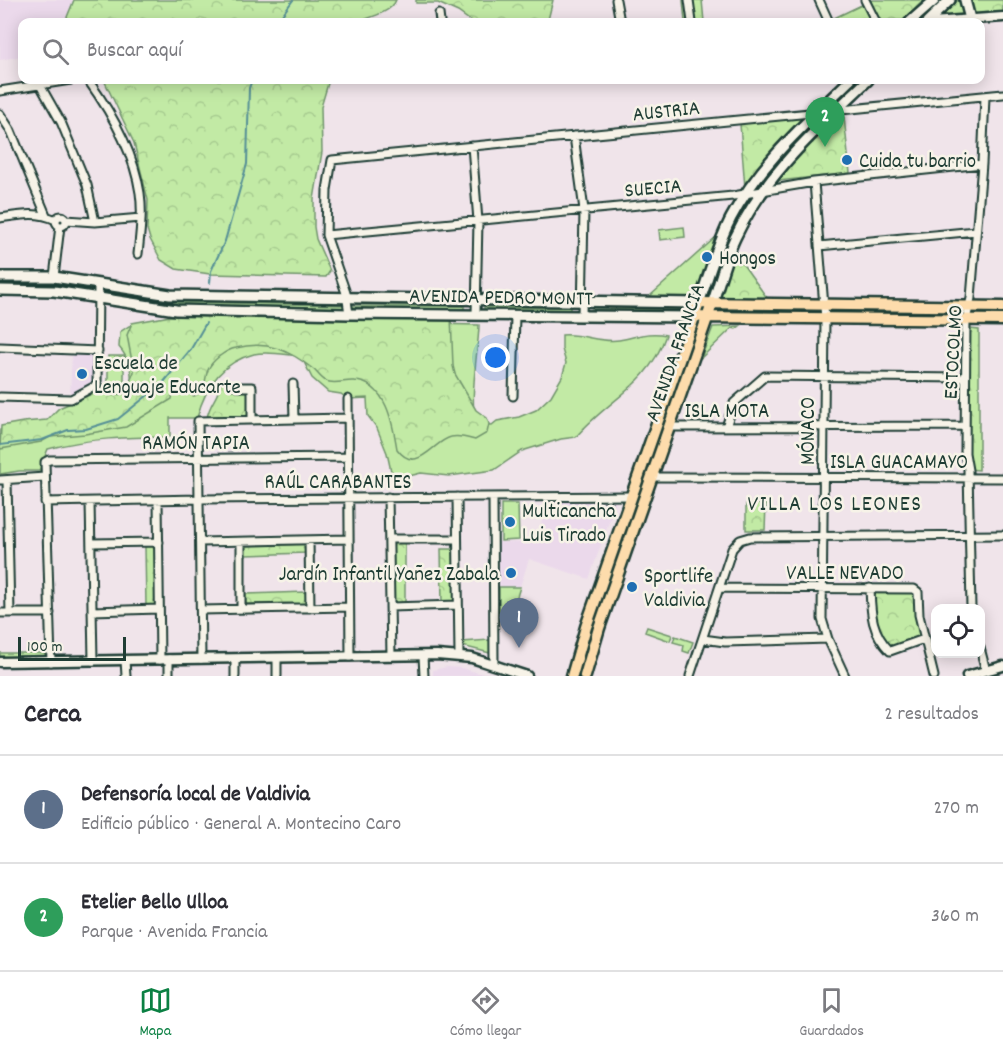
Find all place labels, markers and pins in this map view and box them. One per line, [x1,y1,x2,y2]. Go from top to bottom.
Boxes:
pin: 2 [806,98,844,147]
place label: Cuida tu barrio [859,148,976,178]
marker: Cuida tu barrio [840,153,854,167]
place label: Hongos [719,245,776,275]
marker: Hongos [700,250,714,264]
place label: Escuela de Lenguaje Educarte [94,350,241,404]
marker: Escuela de Lenguaje Educarte [75,367,89,381]
place label: Multicancha Luis Tirado [522,498,617,552]
marker: Multicancha Luis Tirado [503,515,517,529]
place label: Jardín Infantil Yañez Zabala [279,561,500,591]
place label: Sportlife Valdivia [644,563,713,617]
marker: Jardín Infantil Yañez Zabala [504,566,518,580]
marker: Sportlife Valdivia [625,580,639,594]
pin: 1 [500,598,538,648]

